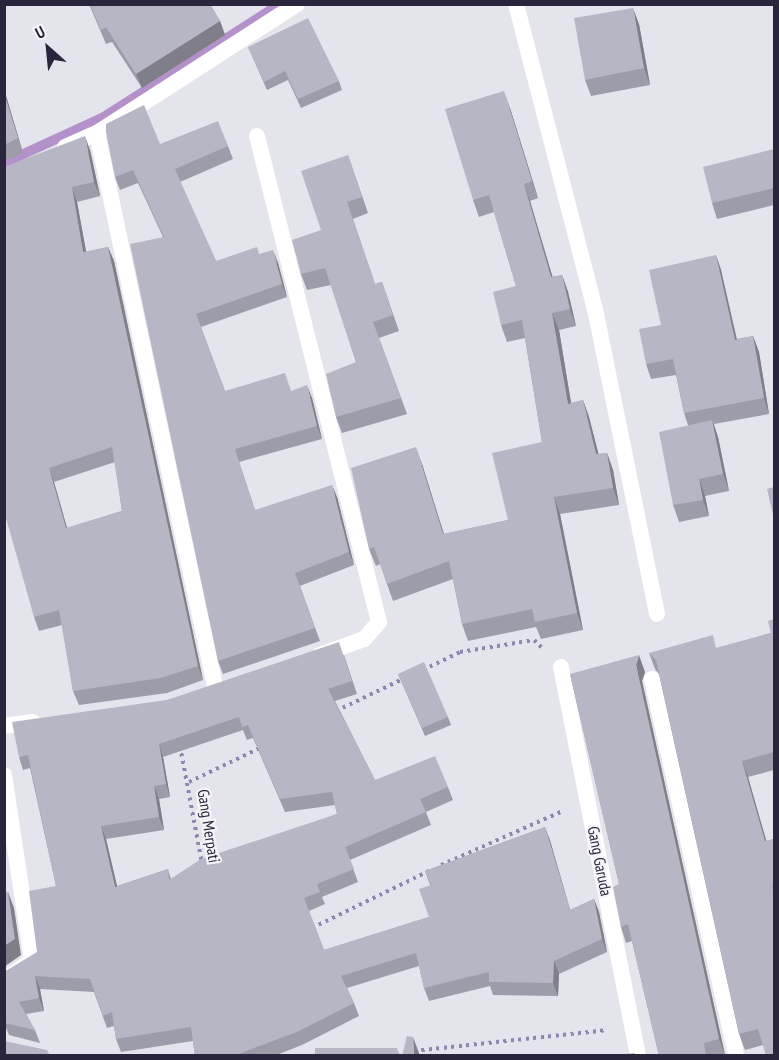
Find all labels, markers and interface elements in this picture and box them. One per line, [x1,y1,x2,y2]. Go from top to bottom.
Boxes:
north arrow [18,18,78,78]
text: U [32,21,48,43]
street label: Gang Merpati [194,788,224,864]
street label: Gang Garuda [584,825,616,897]

